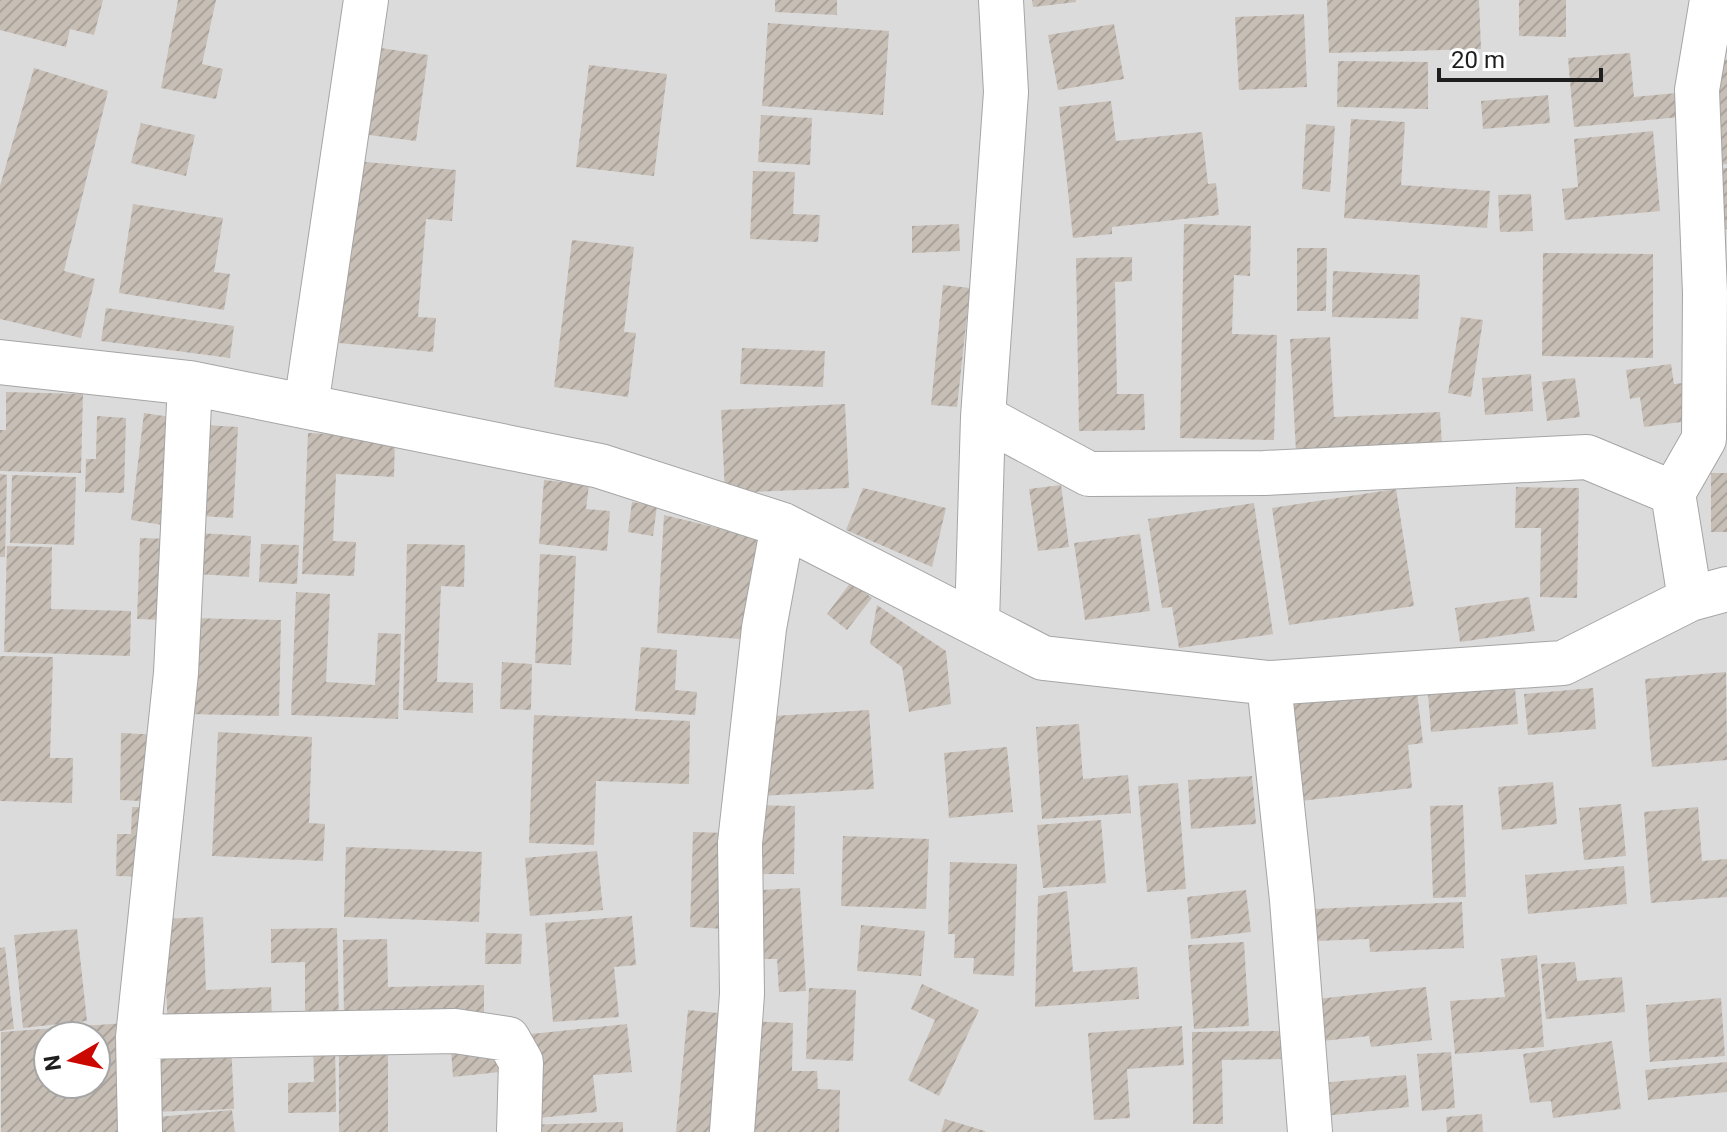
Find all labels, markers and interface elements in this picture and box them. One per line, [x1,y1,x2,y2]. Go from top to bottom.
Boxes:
scale bar [1439,32,1601,82]
text: 20 m [1451,46,1505,74]
north arrow [32,1020,112,1100]
text: N [39,1053,66,1073]

